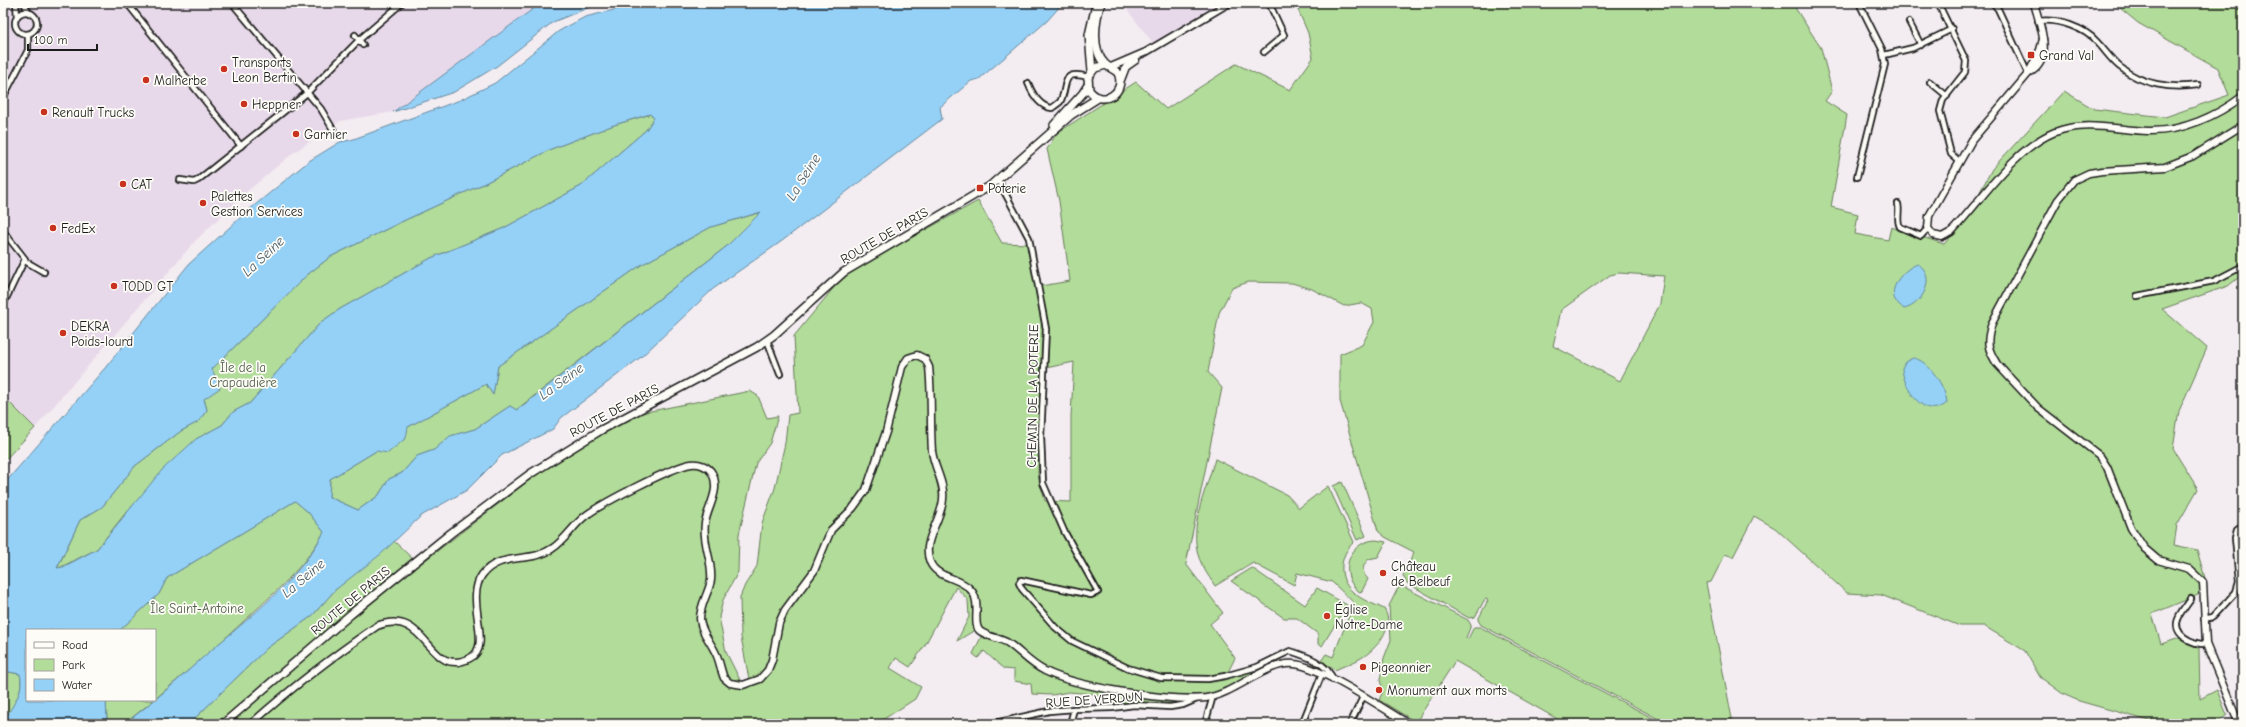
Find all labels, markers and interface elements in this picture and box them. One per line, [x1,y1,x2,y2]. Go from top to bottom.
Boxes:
scale bar [28,26,97,52]
text: 100 m [34,33,67,47]
place label: Grand Val [2039,48,2094,63]
marker: Grand Val [2026,50,2036,60]
place label: Transports Leon Bertin [232,55,297,85]
marker: Transports Leon Bertin [219,64,229,74]
place label: Malherbe [154,73,207,88]
marker: Malherbe [141,75,151,85]
place label: Heppner [252,97,301,112]
marker: Heppner [239,99,249,109]
place label: Renault Trucks [52,105,134,120]
marker: Renault Trucks [39,107,49,117]
place label: Garnier [304,127,348,142]
marker: Garnier [291,129,301,139]
water label: La Seine [783,151,824,204]
place label: CAT [131,177,153,192]
marker: CAT [118,179,128,189]
place label: Poterie [988,181,1026,196]
marker: Poterie [975,183,985,193]
place label: Palettes Gestion Services [211,189,303,219]
marker: Palettes Gestion Services [198,198,208,208]
street label: ROUTE DE PARIS [838,204,931,267]
place label: FedEx [61,221,96,236]
marker: FedEx [48,223,58,233]
water label: La Seine [239,233,288,280]
place label: TODD GT [122,279,173,294]
marker: TODD GT [109,281,119,291]
place label: DEKRA Poids-lourd [71,319,133,349]
street label: CHEMIN DE LA POTERIE [1024,324,1041,468]
marker: DEKRA Poids-lourd [58,328,68,338]
park label: Île de la Crapaudière [209,359,277,390]
water label: La Seine [535,359,587,403]
street label: ROUTE DE PARIS [567,381,661,440]
water label: La Seine [278,555,328,601]
place label: Château de Belbeuf [1391,559,1451,589]
street label: ROUTE DE PARIS [308,563,393,638]
marker: Château de Belbeuf [1378,568,1388,578]
park label: Île Saint-Antoine [150,600,244,616]
place label: Église Notre-Dame [1335,601,1403,632]
marker: Église Notre-Dame [1322,611,1332,621]
legend [26,629,156,701]
text: Road [62,638,88,652]
text: Park [62,658,85,672]
place label: Pigeonnier [1371,660,1431,675]
marker: Pigeonnier [1358,662,1368,672]
text: Water [62,678,92,692]
place label: Monument aux morts [1387,683,1507,698]
marker: Monument aux morts [1374,685,1384,695]
street label: RUE DE VERDUN [1045,689,1143,710]

